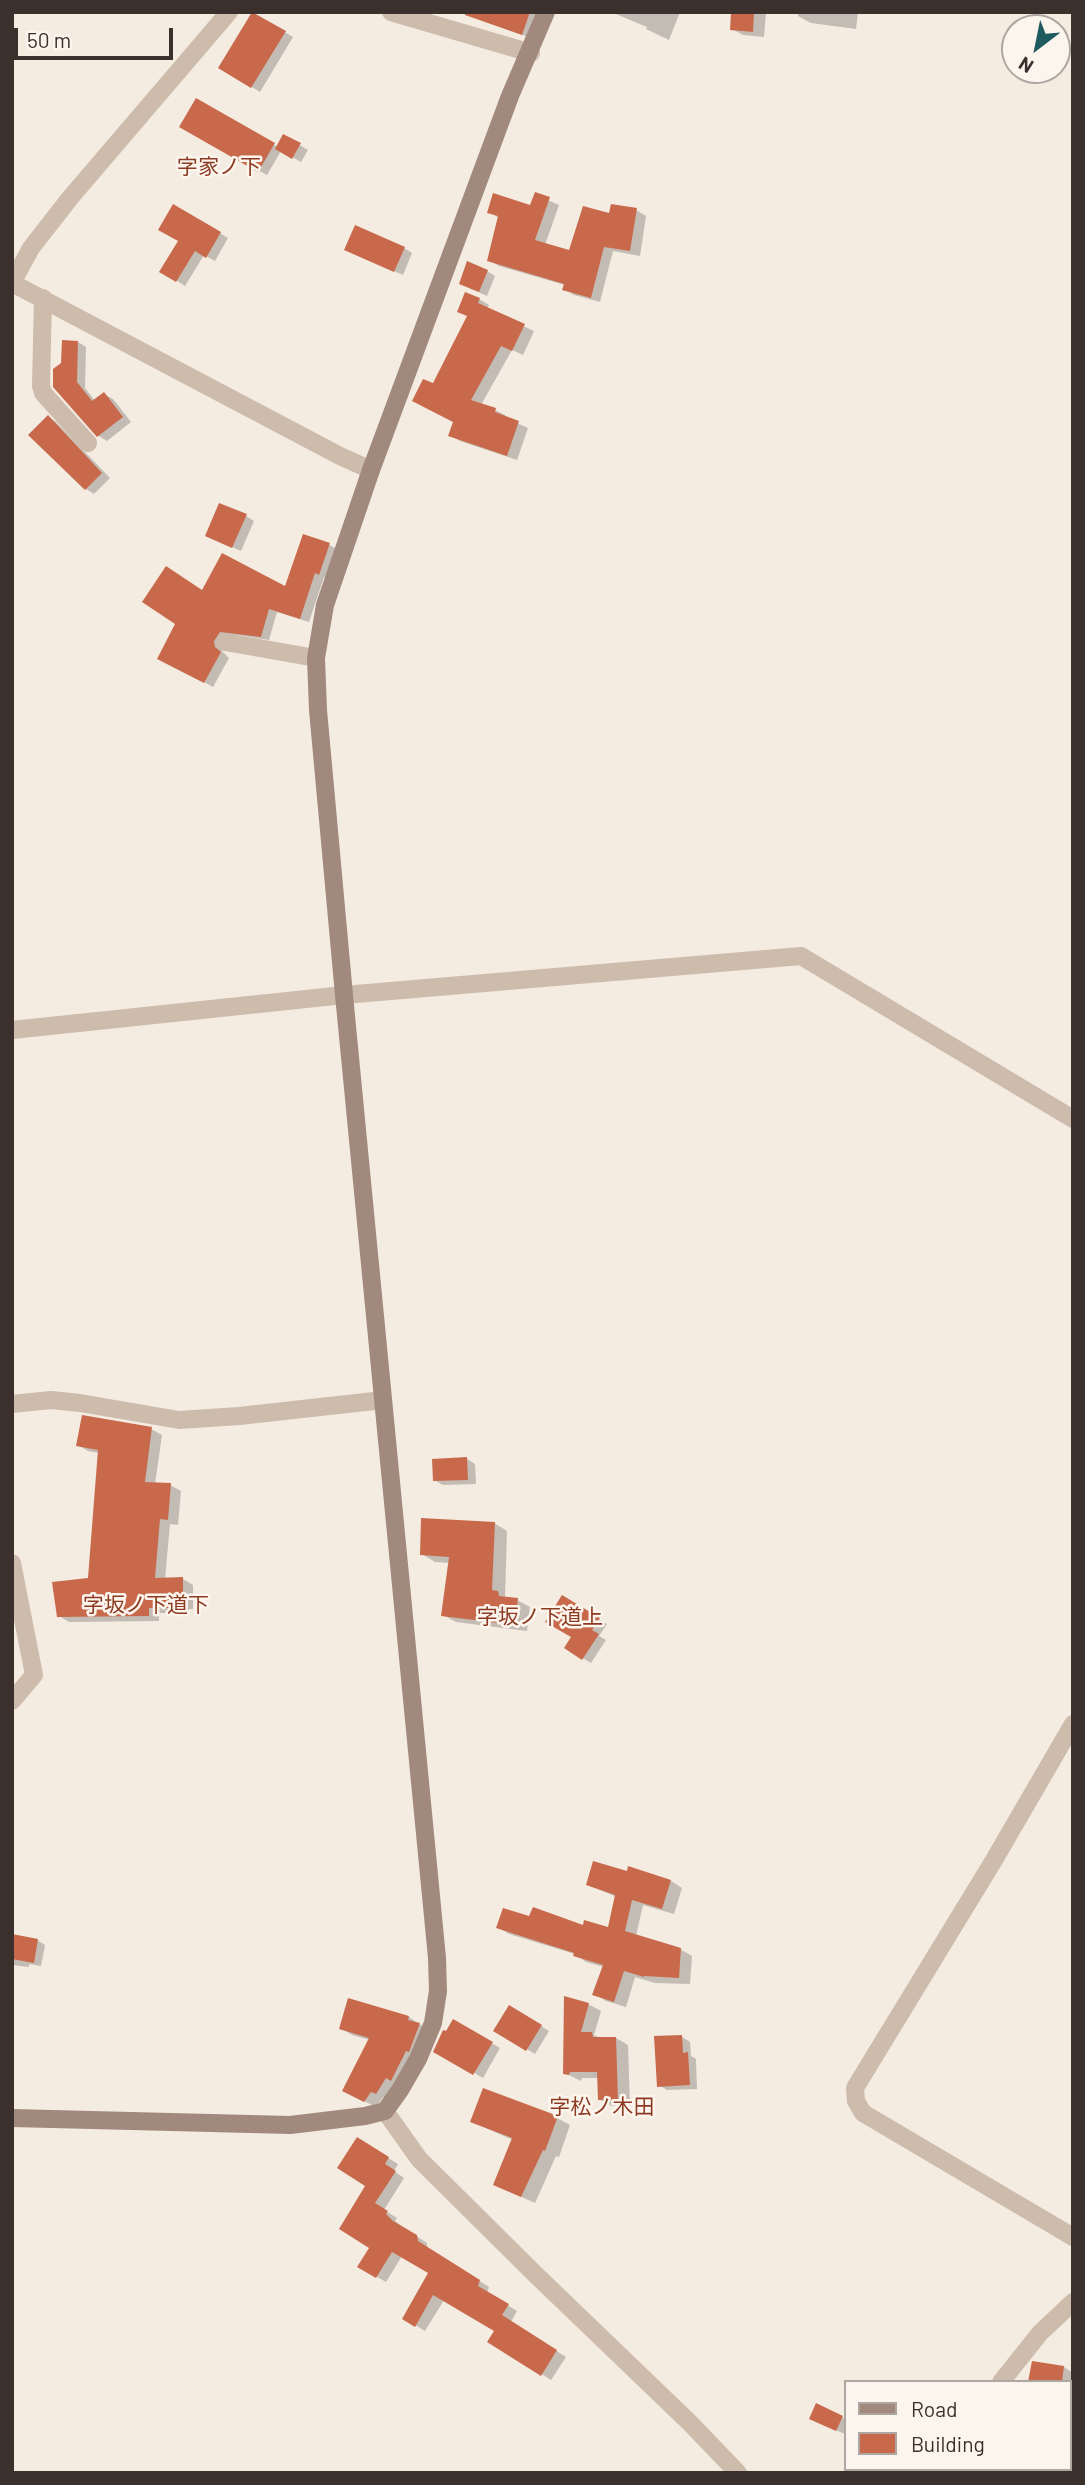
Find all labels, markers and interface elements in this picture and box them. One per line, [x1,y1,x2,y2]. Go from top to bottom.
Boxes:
scale bar [18,14,177,58]
north arrow [1001,14,1071,84]
text: 50 m [27,27,71,52]
text: N [1014,52,1037,79]
district label: 字家ノ下 [177,154,261,180]
district label: 字坂ノ下道下 [83,1592,209,1618]
district label: 字坂ノ下道上 [477,1604,603,1630]
district label: 字松ノ木田 [550,2094,654,2120]
legend [844,2380,1071,2471]
text: Road [911,2396,957,2421]
text: Building [911,2431,985,2456]

